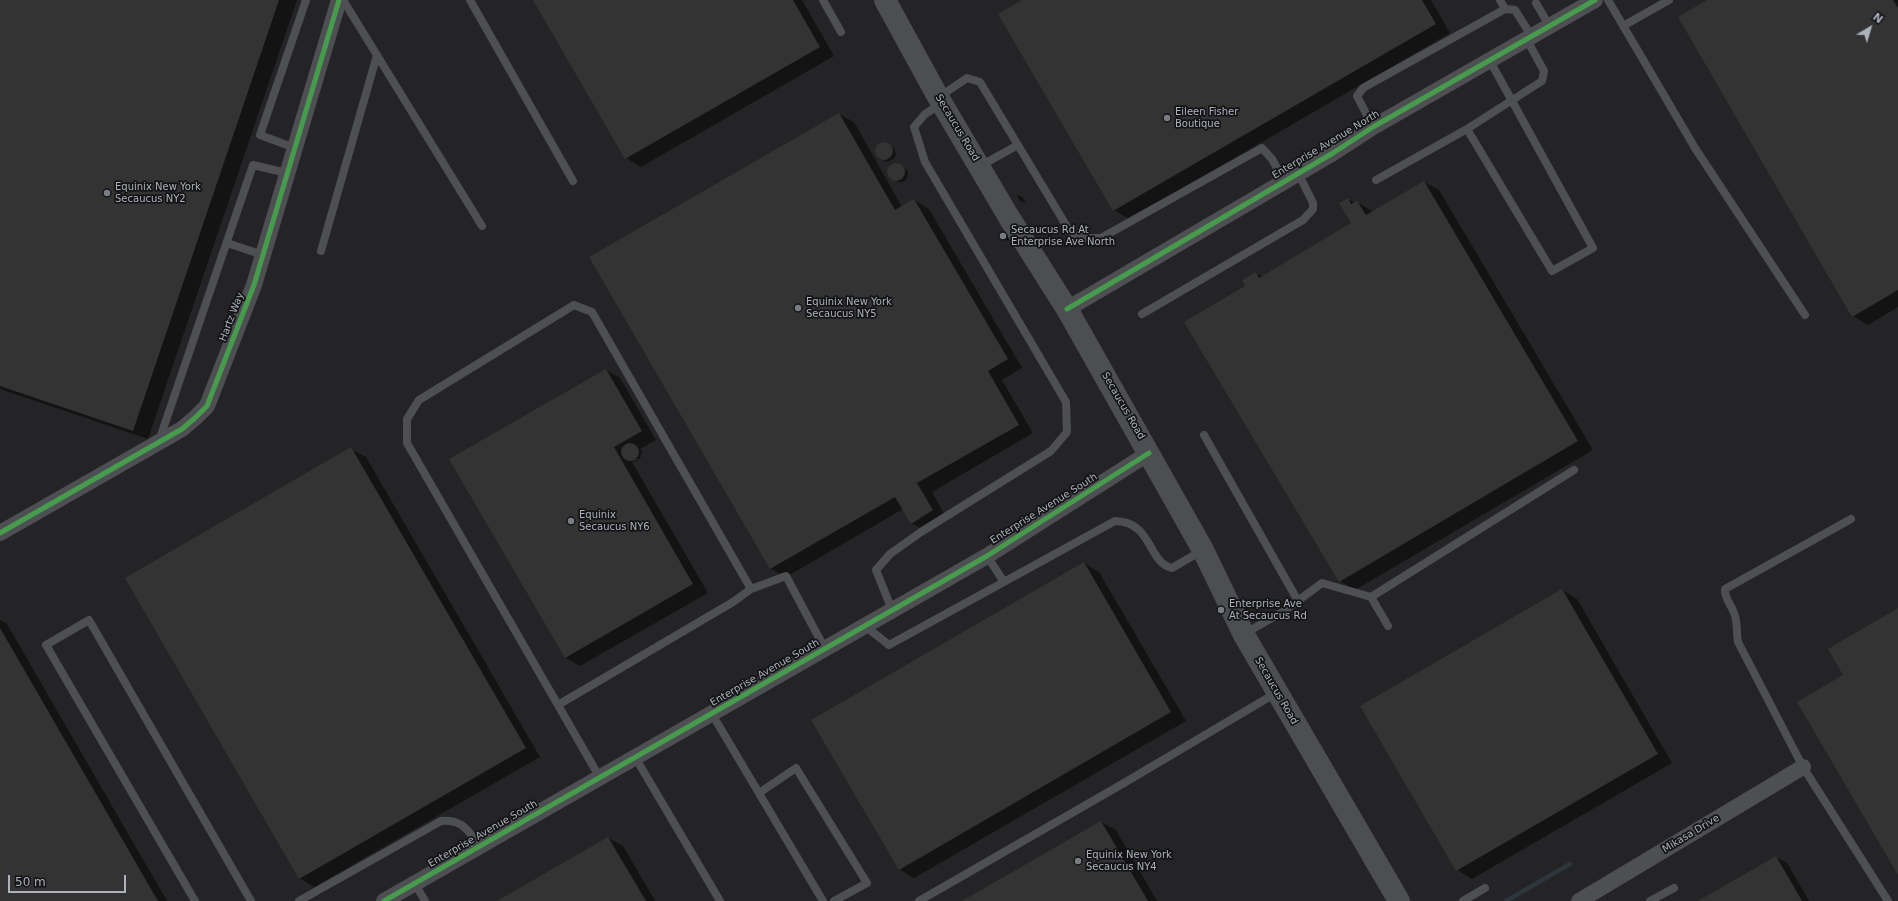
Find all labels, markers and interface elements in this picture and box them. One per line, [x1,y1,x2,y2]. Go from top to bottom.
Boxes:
north arrow [1850,8,1890,48]
text: N [1870,10,1885,26]
street label: Secaucus Road [932,92,982,164]
place label: Eileen Fisher Boutique [1175,106,1238,130]
street label: Enterprise Avenue North [1270,108,1382,182]
marker: Eileen Fisher Boutique [1162,113,1172,123]
place label: Equinix New York Secaucus NY2 [115,181,201,204]
marker: Equinix New York Secaucus NY2 [102,188,112,198]
place label: Secaucus Rd At Enterprise Ave North [1011,224,1115,248]
marker: Secaucus Rd At Enterprise Ave North [998,231,1008,241]
street label: Hartz Way [217,291,247,343]
place label: Equinix New York Secaucus NY5 [806,296,892,320]
marker: Equinix New York Secaucus NY5 [793,303,803,313]
street label: Secaucus Road [1099,370,1147,442]
street label: Enterprise Avenue South [988,471,1100,547]
place label: Equinix Secaucus NY6 [579,509,650,532]
marker: Equinix Secaucus NY6 [566,516,576,526]
place label: Enterprise Ave At Secaucus Rd [1229,598,1307,622]
marker: Enterprise Ave At Secaucus Rd [1216,605,1226,615]
street label: Enterprise Avenue South [708,637,822,709]
street label: Secaucus Road [1252,655,1300,727]
street label: Enterprise Avenue South [426,798,540,870]
street label: Mikasa Drive [1660,812,1722,856]
place label: Equinix New York Secaucus NY4 [1086,849,1172,872]
marker: Equinix New York Secaucus NY4 [1073,856,1083,866]
scale bar [10,867,128,893]
text: 50 m [15,875,46,889]

